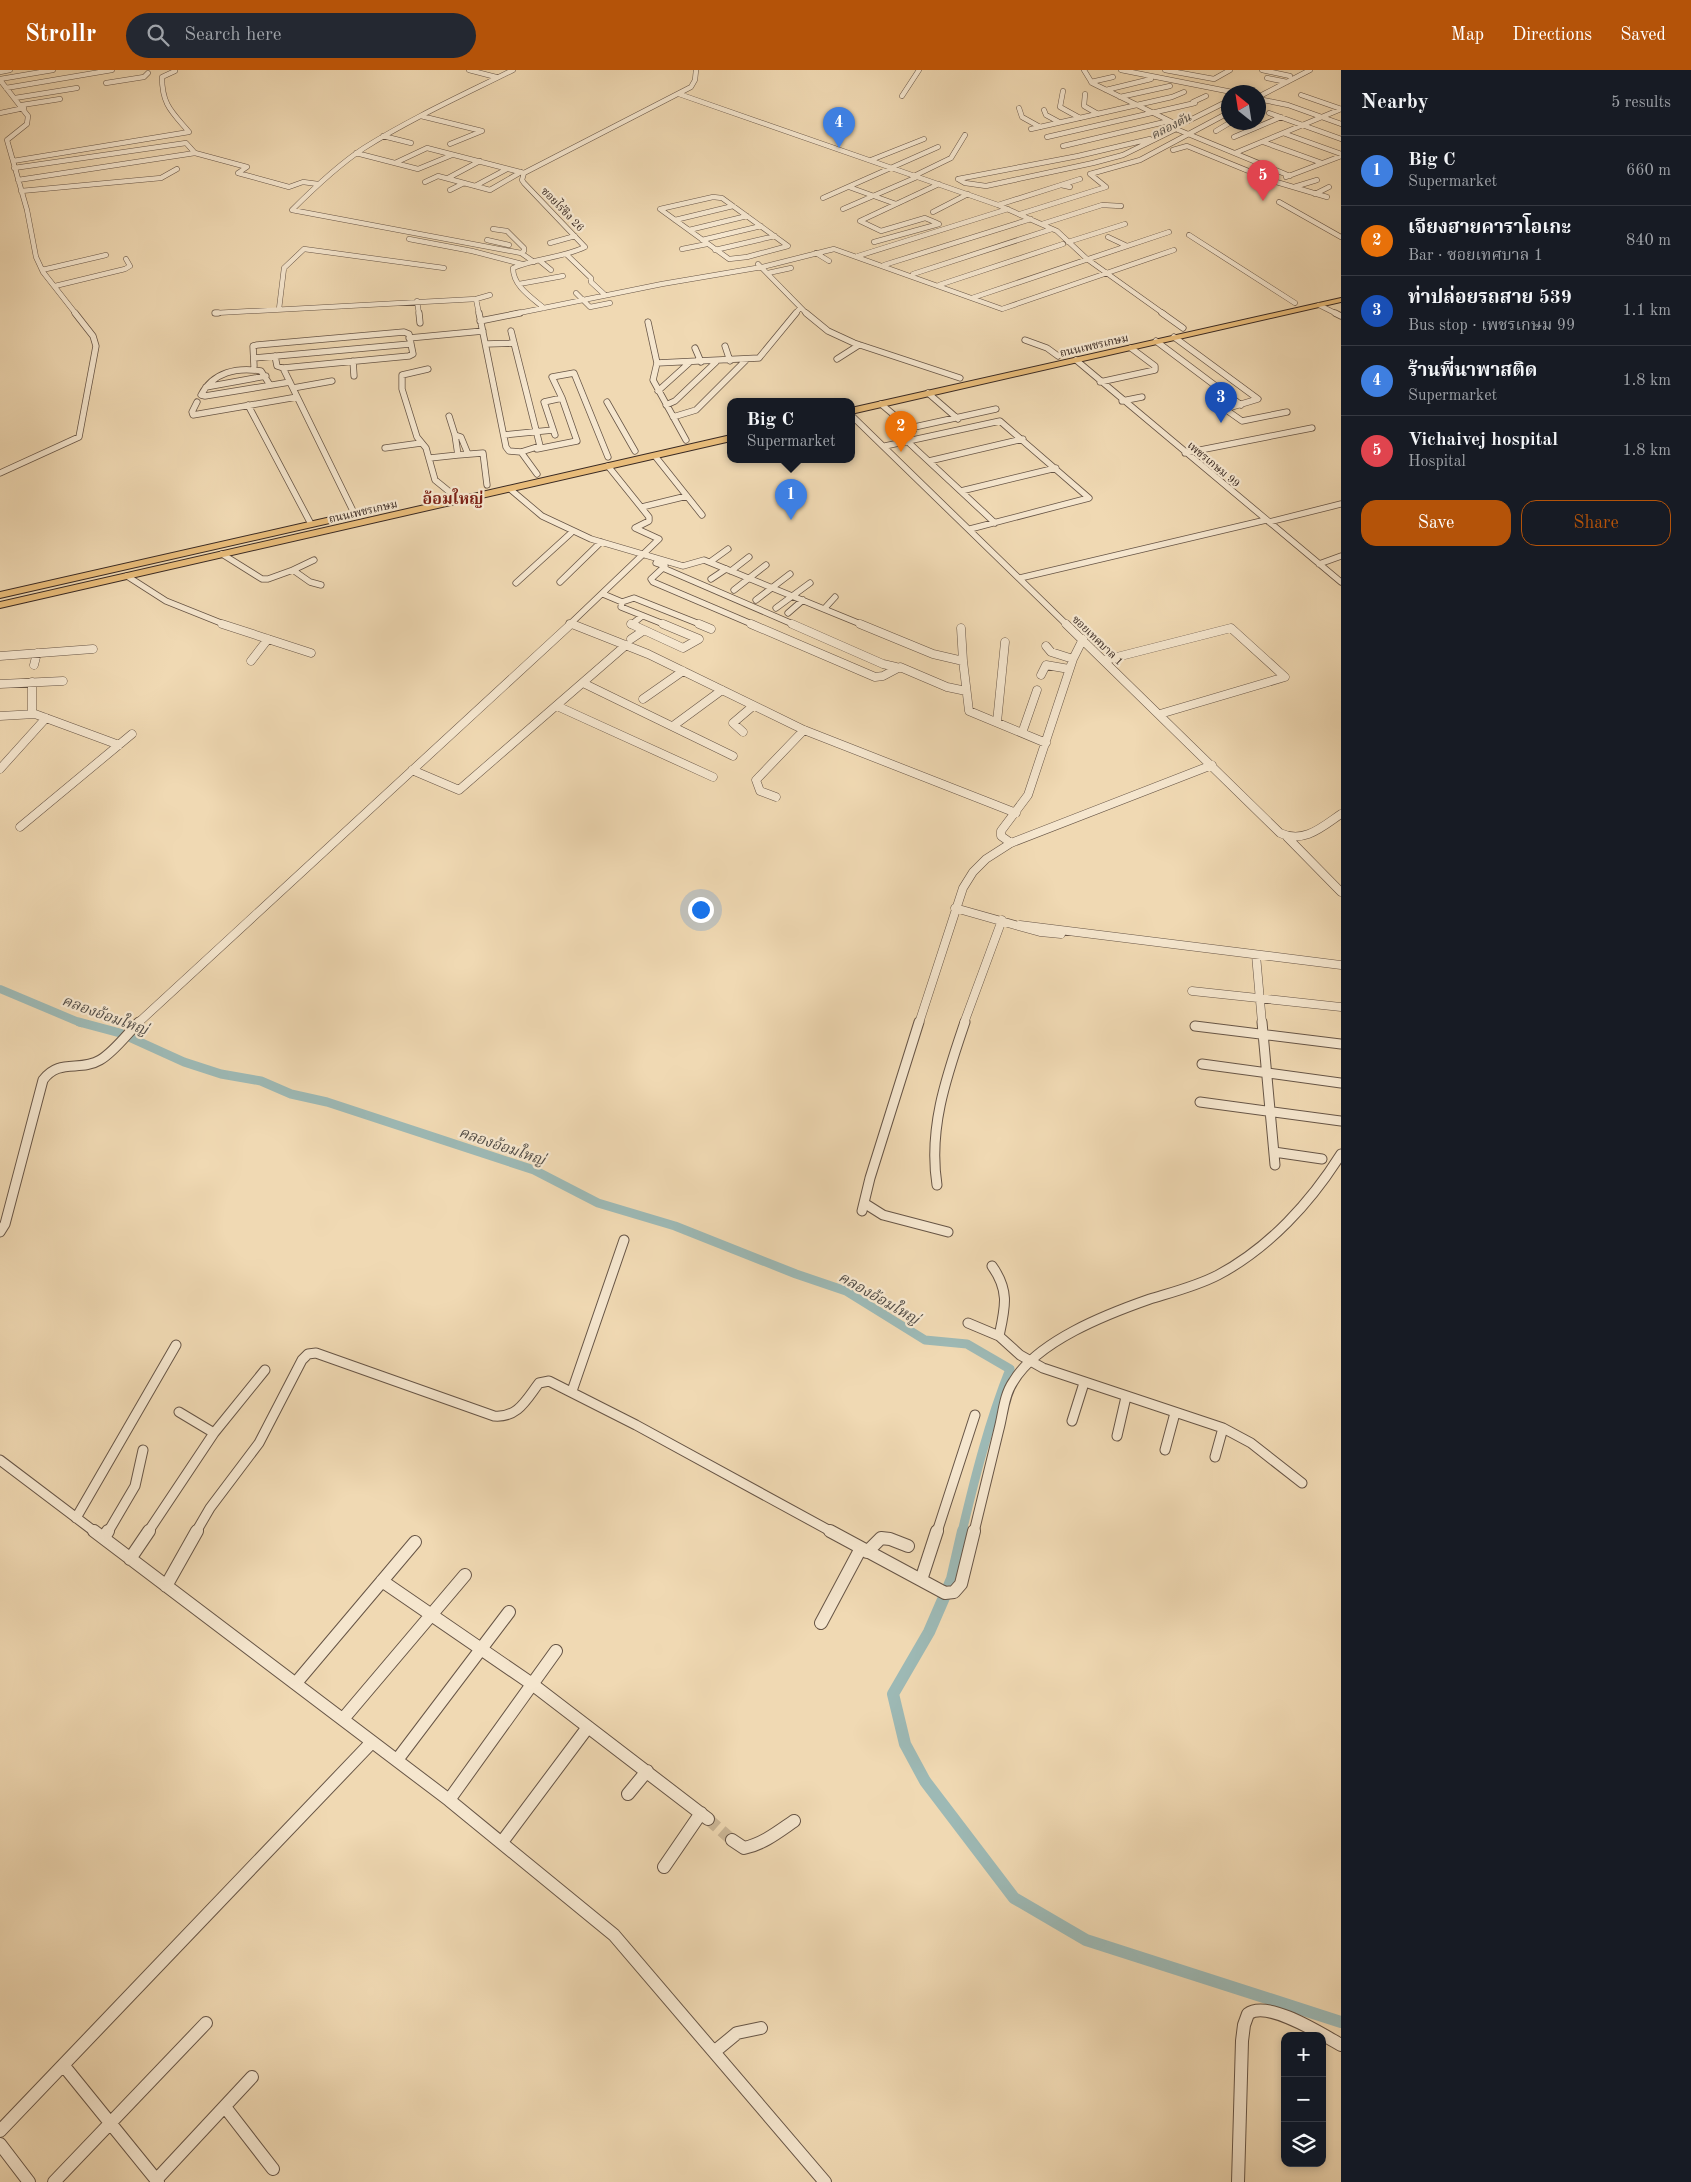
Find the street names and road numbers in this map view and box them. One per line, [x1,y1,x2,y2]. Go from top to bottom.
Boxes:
street label: ซอยไร่ขิง 26 [538,184,588,234]
street label: ถนนเพชรเกษม [1059,333,1130,360]
street label: เพชรเกษม 99 [1185,440,1241,490]
street label: ถนนเพชรเกษม [328,499,399,526]
street label: ซอยเทศบาล 1 [1069,614,1125,668]

